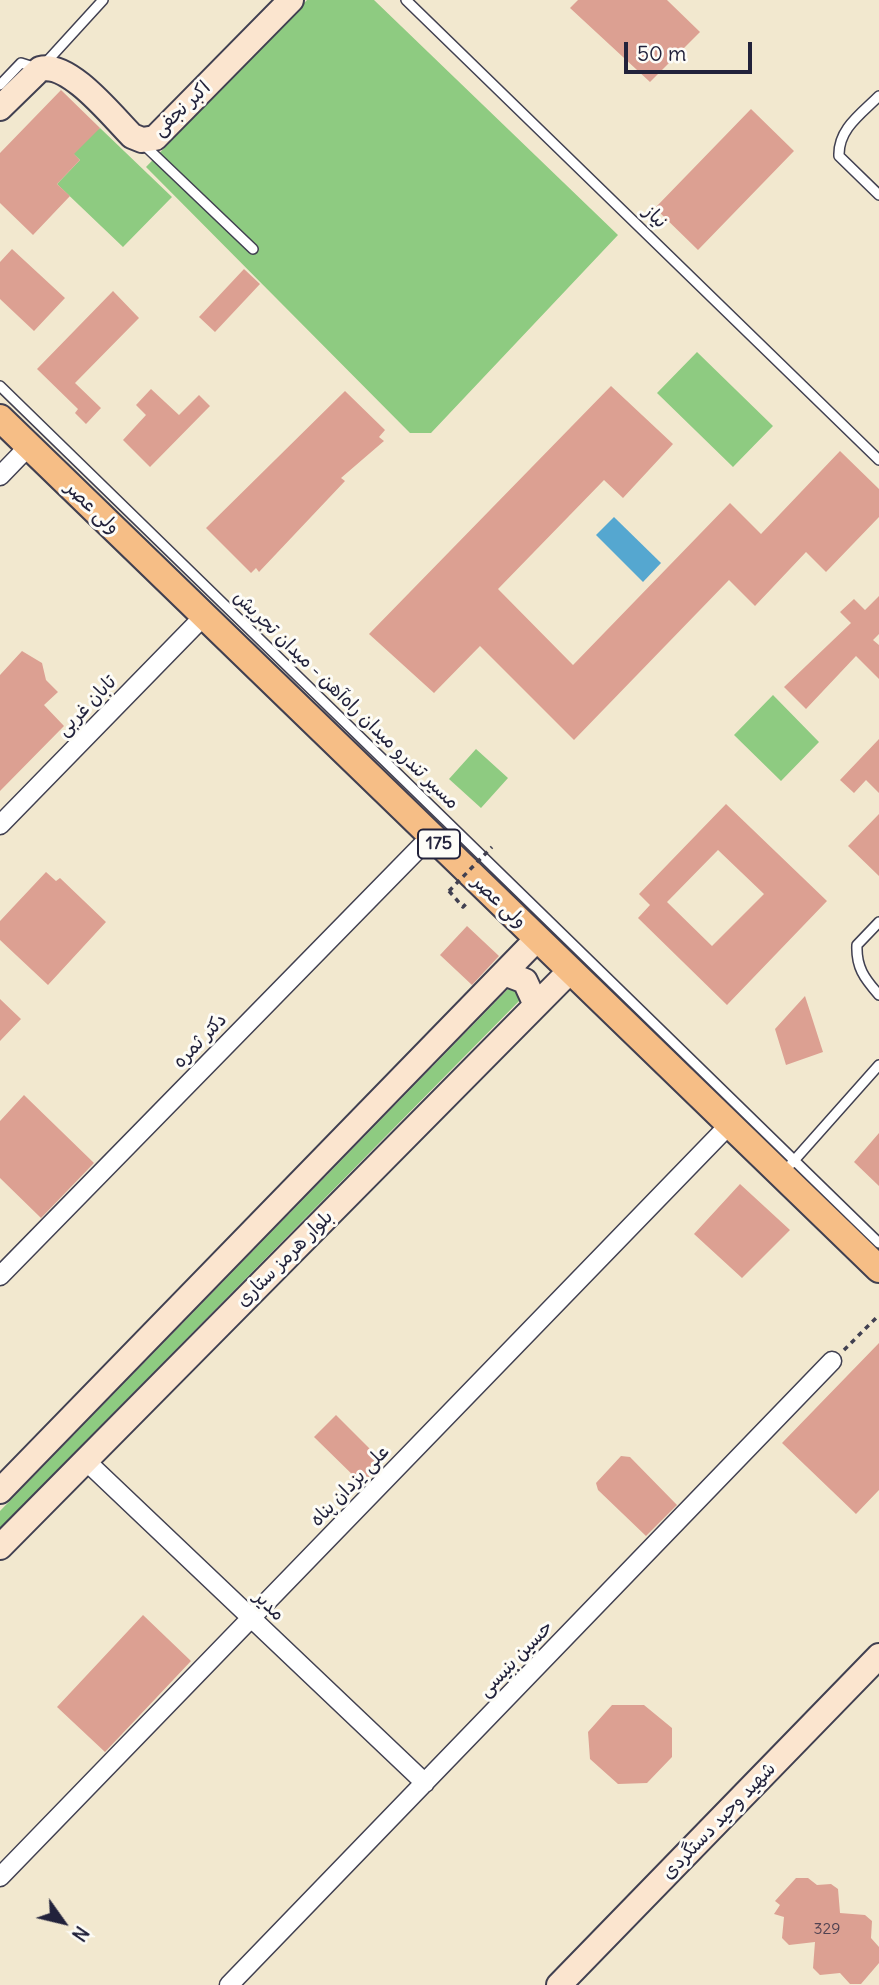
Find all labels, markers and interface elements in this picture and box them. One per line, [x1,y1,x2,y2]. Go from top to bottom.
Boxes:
scale bar [627,28,755,72]
text: 50 m [637,40,686,67]
street label: اکبر نجفی [148,77,216,141]
street label: نیاز [639,201,671,233]
street label: ولی عصر [60,477,124,539]
street label: مسیر تندرو میدان راه‌آهن - میدان تجریش [228,586,464,814]
street label: تابان غربی [53,671,121,741]
road number: 175 [418,830,460,858]
street label: ولی عصر [467,871,531,933]
street label: دکتر ثمره [168,1009,232,1073]
street label: بلوار هرمز ستاری [232,1206,338,1312]
street label: علی یزدان پناه [306,1441,394,1531]
street label: مدیر [249,1586,289,1626]
street label: حسین بنیسی [474,1616,558,1702]
street label: شهید وحید دستگردی [657,1758,781,1884]
north arrow [28,1887,98,1957]
house number: 329 [813,1919,841,1939]
text: N [67,1922,94,1946]

